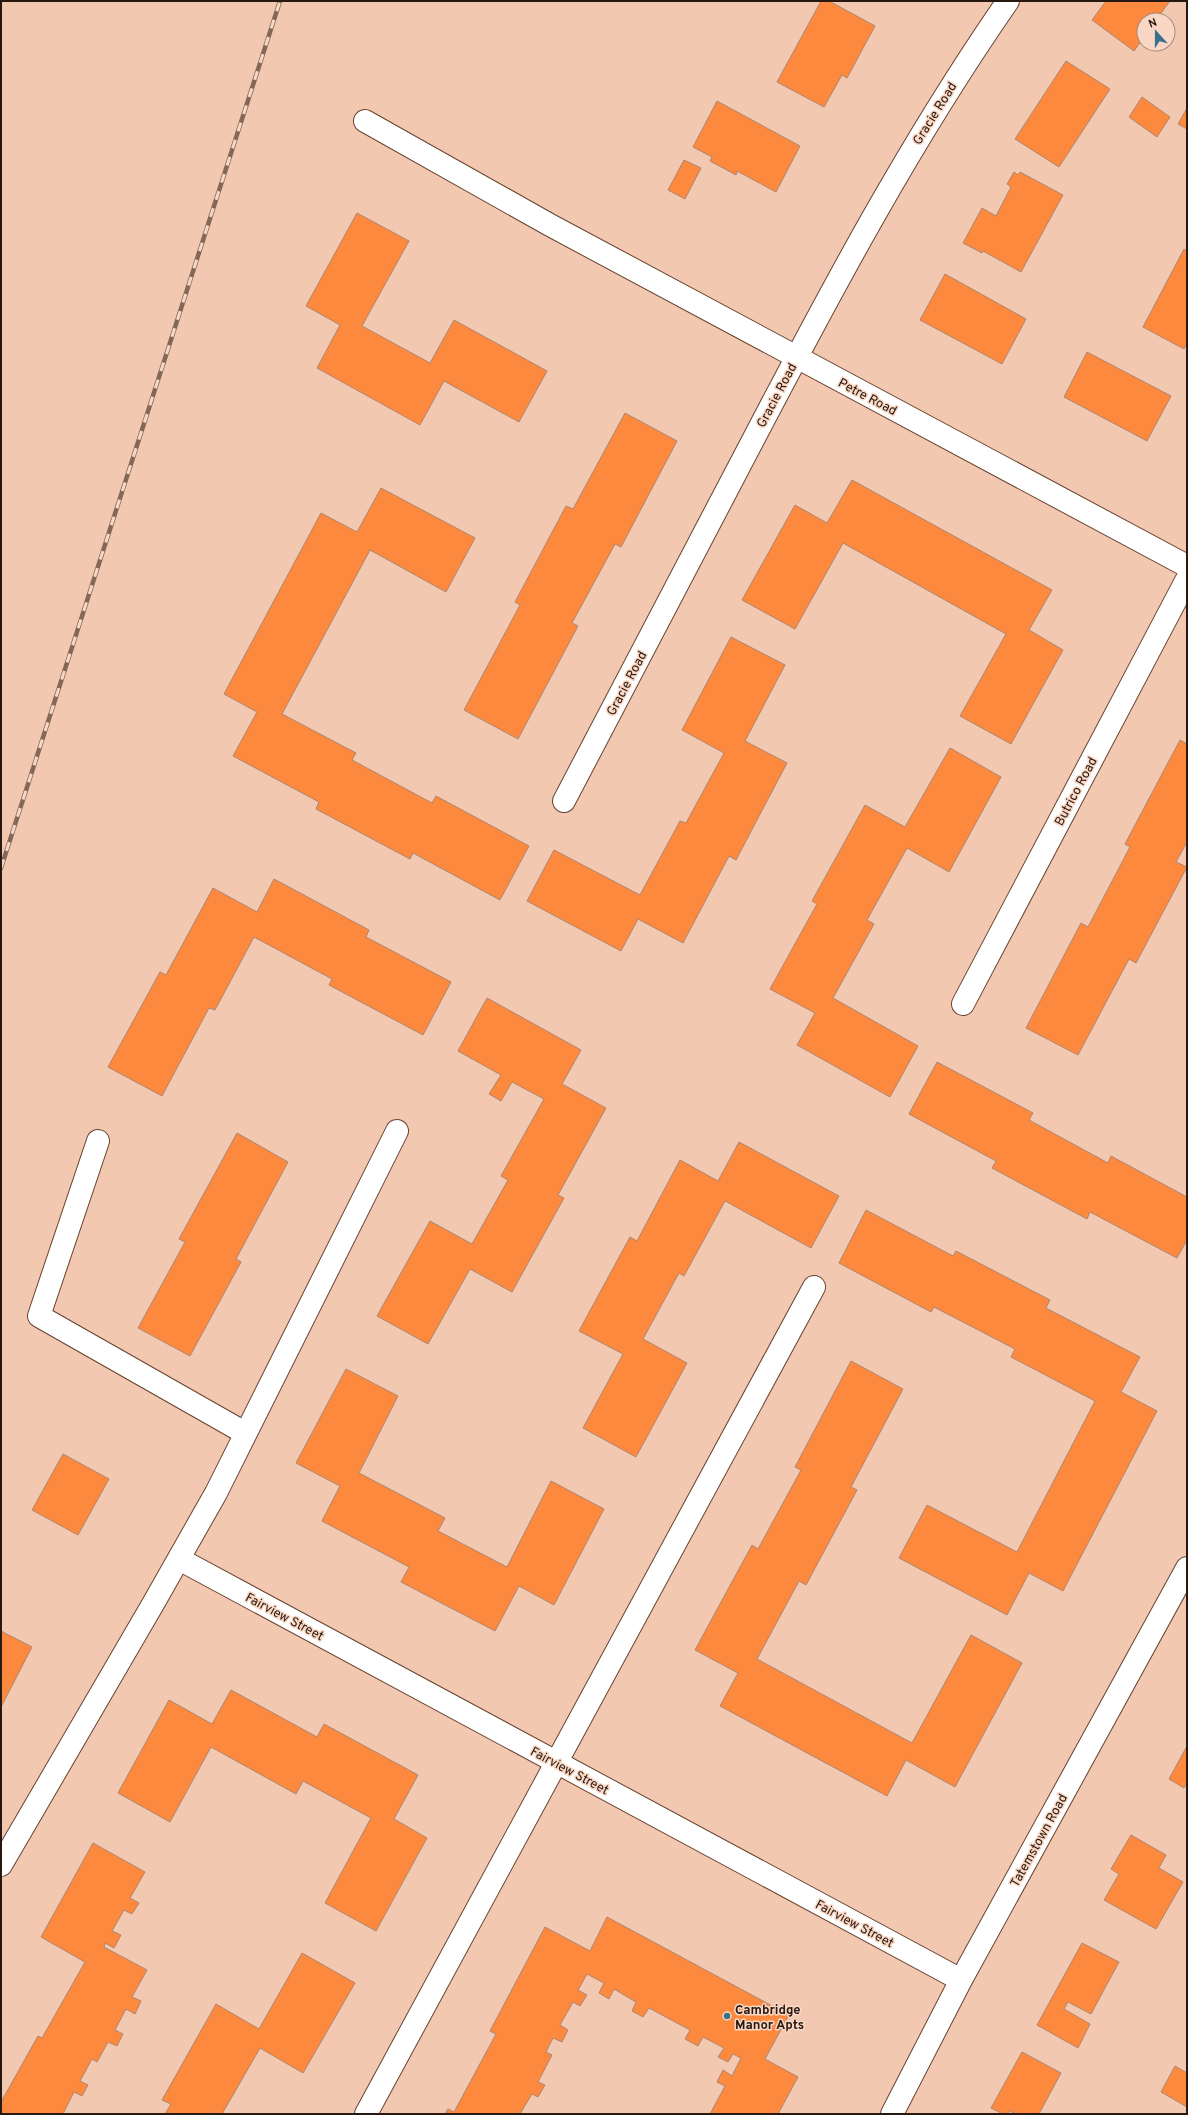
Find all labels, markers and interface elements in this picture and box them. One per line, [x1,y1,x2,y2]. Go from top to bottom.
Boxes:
north arrow [1136,12,1176,52]
text: N [1147,16,1159,32]
street label: Gracie Road [910,80,961,148]
street label: Gracie Road [754,361,801,431]
street label: Petre Road [835,376,899,420]
street label: Gracie Road [604,649,651,719]
street label: Butrico Road [1052,755,1102,829]
street label: Fairview Street [242,1590,326,1645]
street label: Fairview Street [527,1744,611,1799]
street label: Tatemstown Road [1008,1792,1072,1890]
street label: Fairview Street [812,1897,896,1952]
place label: Cambridge Manor Apts [735,2003,804,2034]
marker: Cambridge Manor Apts [722,2011,732,2021]

